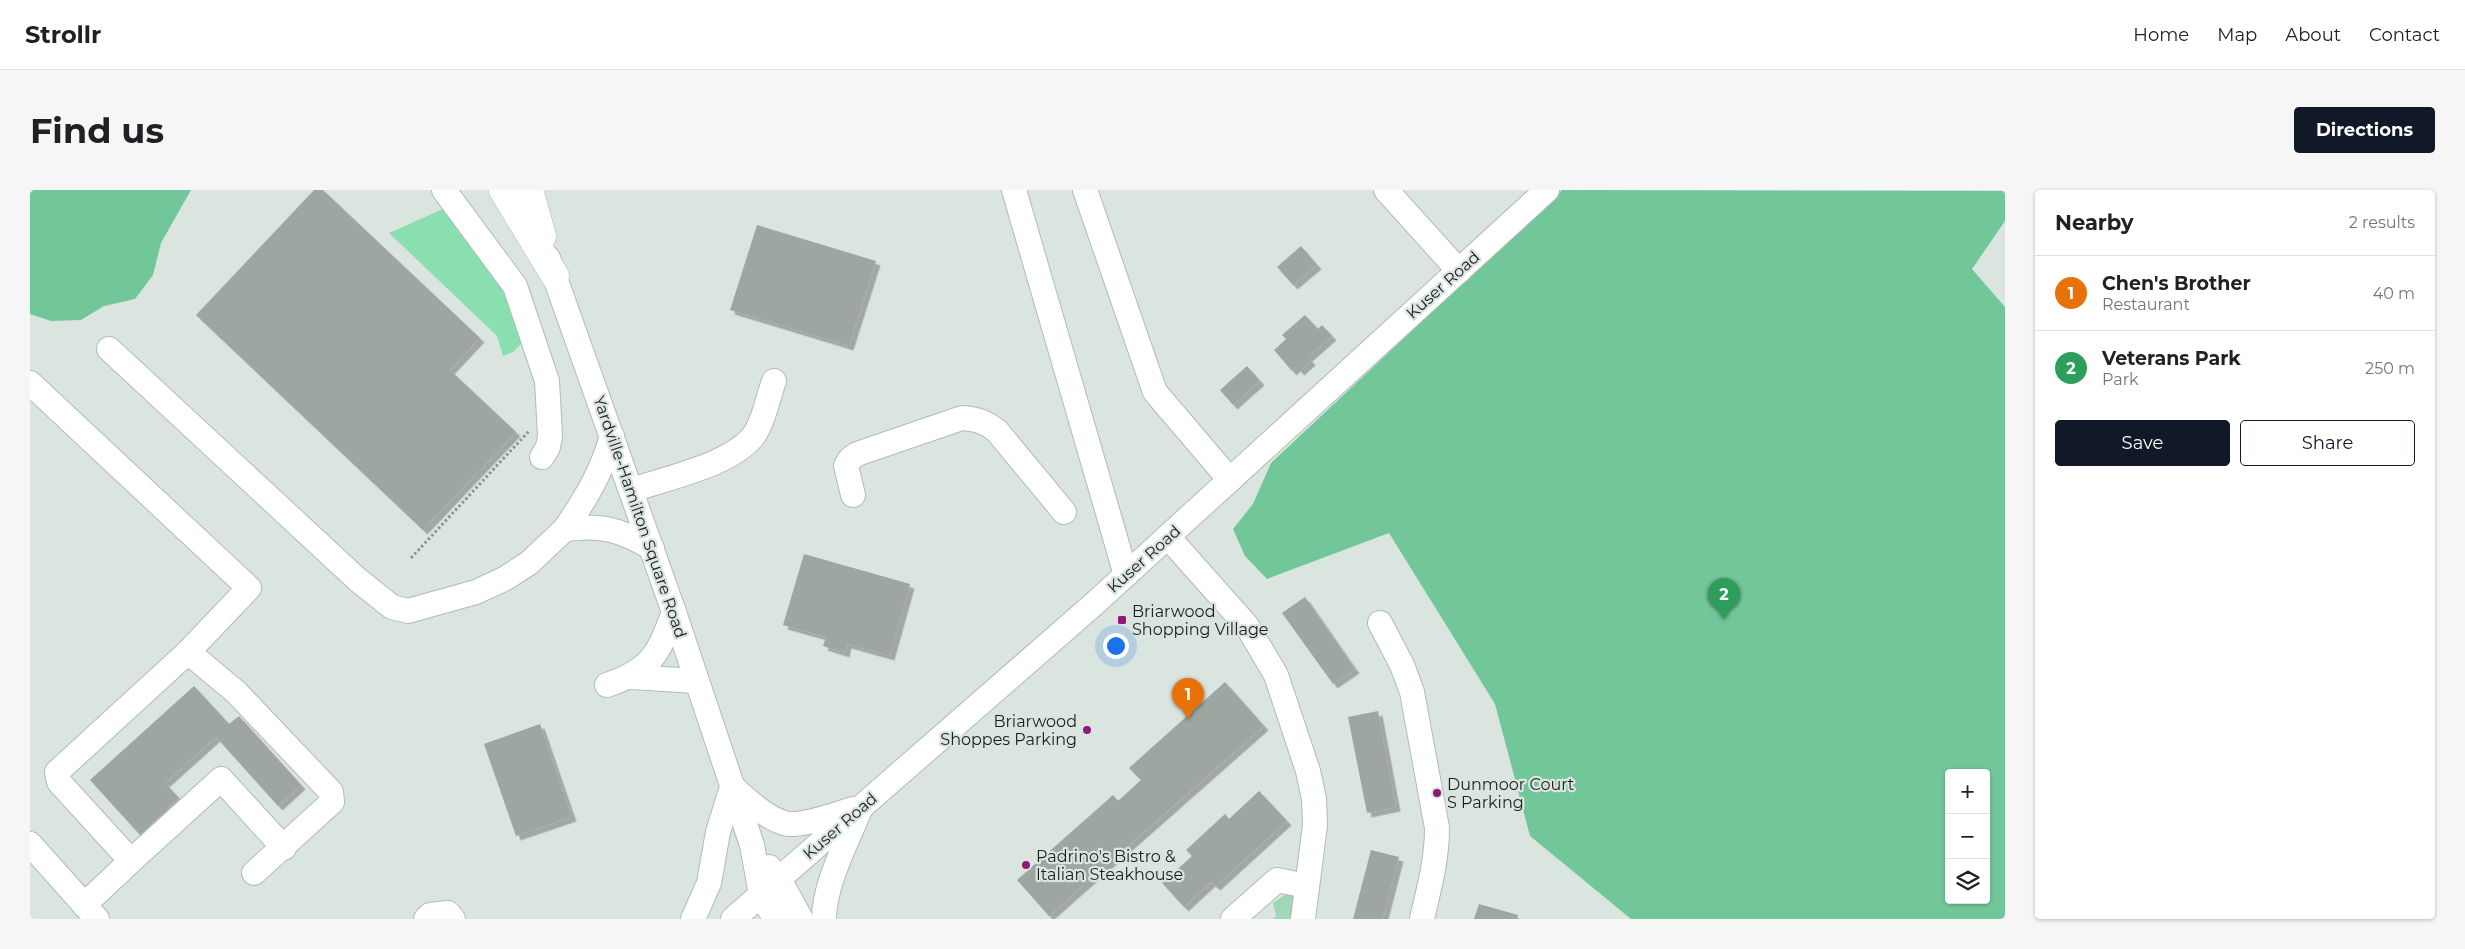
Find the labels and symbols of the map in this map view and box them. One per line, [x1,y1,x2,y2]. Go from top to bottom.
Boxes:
street label: Kuser Road [1403,247,1483,323]
street label: Yardville-Hamilton Square Road [589,393,691,641]
street label: Kuser Road [1104,521,1184,597]
pin: 2 [1708,578,1740,619]
place label: Briarwood Shopping Village [1132,602,1269,639]
marker: Briarwood Shopping Village [1116,614,1128,626]
your location [1103,633,1129,659]
pin: 1 [1172,678,1204,719]
place label: Briarwood Shoppes Parking [940,712,1077,749]
marker: Briarwood Shoppes Parking [1081,724,1093,736]
place label: Dunmoor Court S Parking [1447,775,1575,812]
marker: Dunmoor Court S Parking [1431,787,1443,799]
street label: Kuser Road [799,789,881,863]
place label: Padrino's Bistro & Italian Steakhouse [1036,847,1183,884]
marker: Padrino's Bistro & Italian Steakhouse [1020,859,1032,871]

